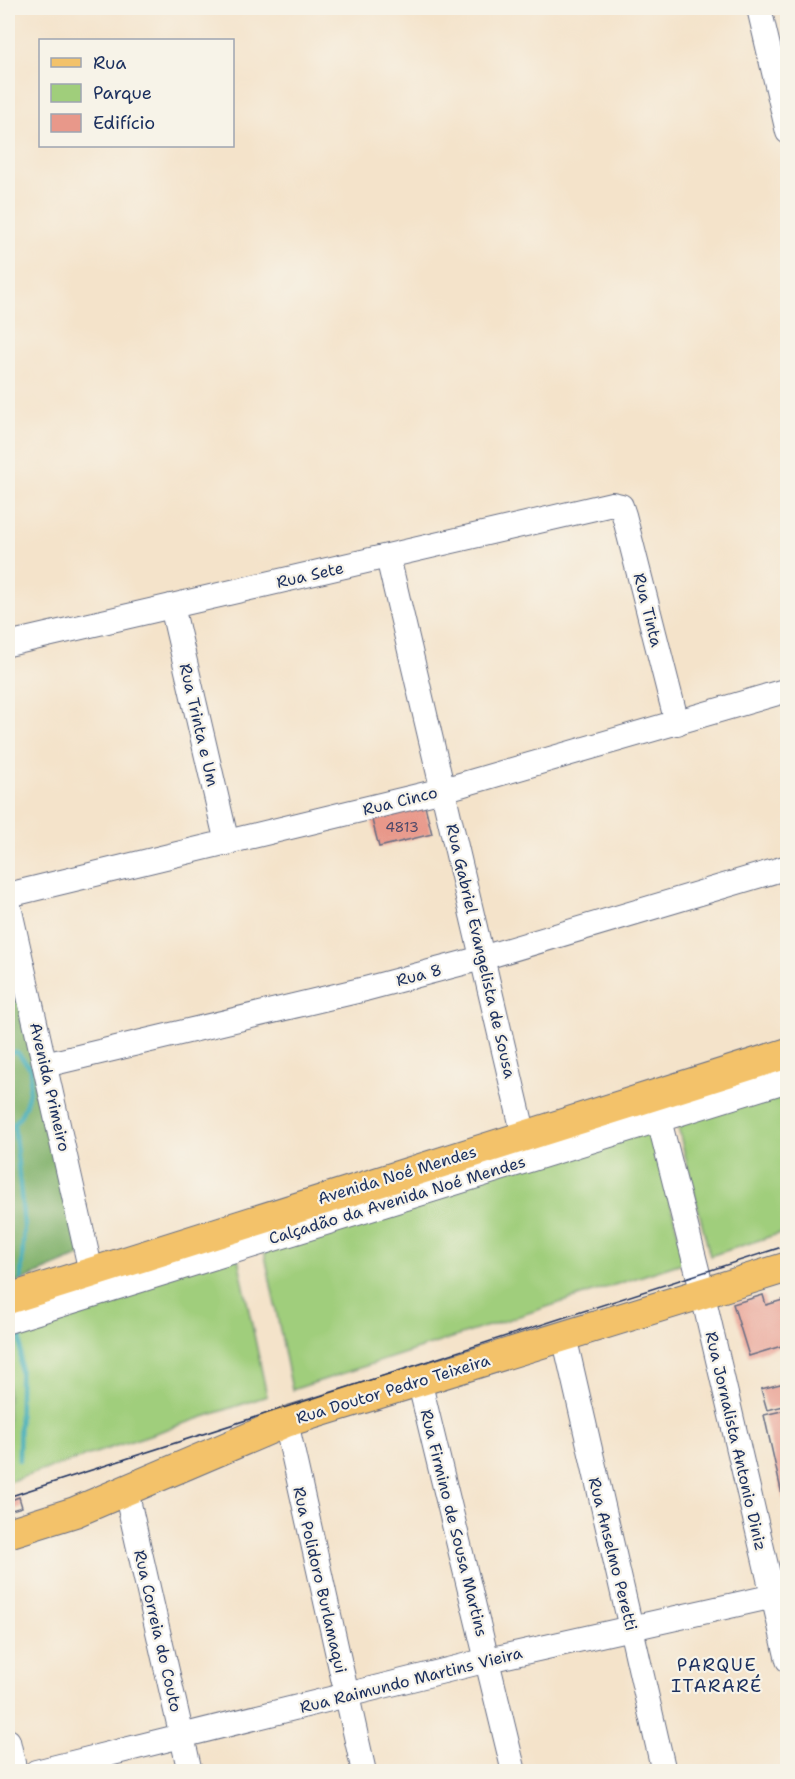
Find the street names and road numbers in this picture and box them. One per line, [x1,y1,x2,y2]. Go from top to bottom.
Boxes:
street label: Rua Sete [274,557,346,593]
street label: Rua Tinta [629,571,667,649]
street label: Rua Trinta e Um [175,661,223,789]
street label: Rua Cinco [360,782,440,820]
street label: Rua Gabriel Evangelista de Sousa [441,822,521,1080]
street label: Rua 8 [394,959,444,991]
street label: Avenida Primeiro [25,1021,75,1153]
street label: Avenida Noé Mendes [315,1141,479,1209]
street label: Calçadão da Avenida Noé Mendes [266,1151,528,1249]
street label: Rua Jornalista Antonio Diniz [701,1330,771,1552]
street label: Rua Doutor Pedro Teixeira [293,1349,493,1429]
street label: Rua Firmino de Sousa Martins [416,1407,492,1639]
street label: Rua Anselmo Peretti [584,1475,642,1633]
street label: Rua Polidoro Burlamaqui [288,1485,352,1675]
street label: Rua Correia do Couto [129,1548,187,1714]
street label: Rua Raimundo Martins Vieira [298,1642,524,1718]

